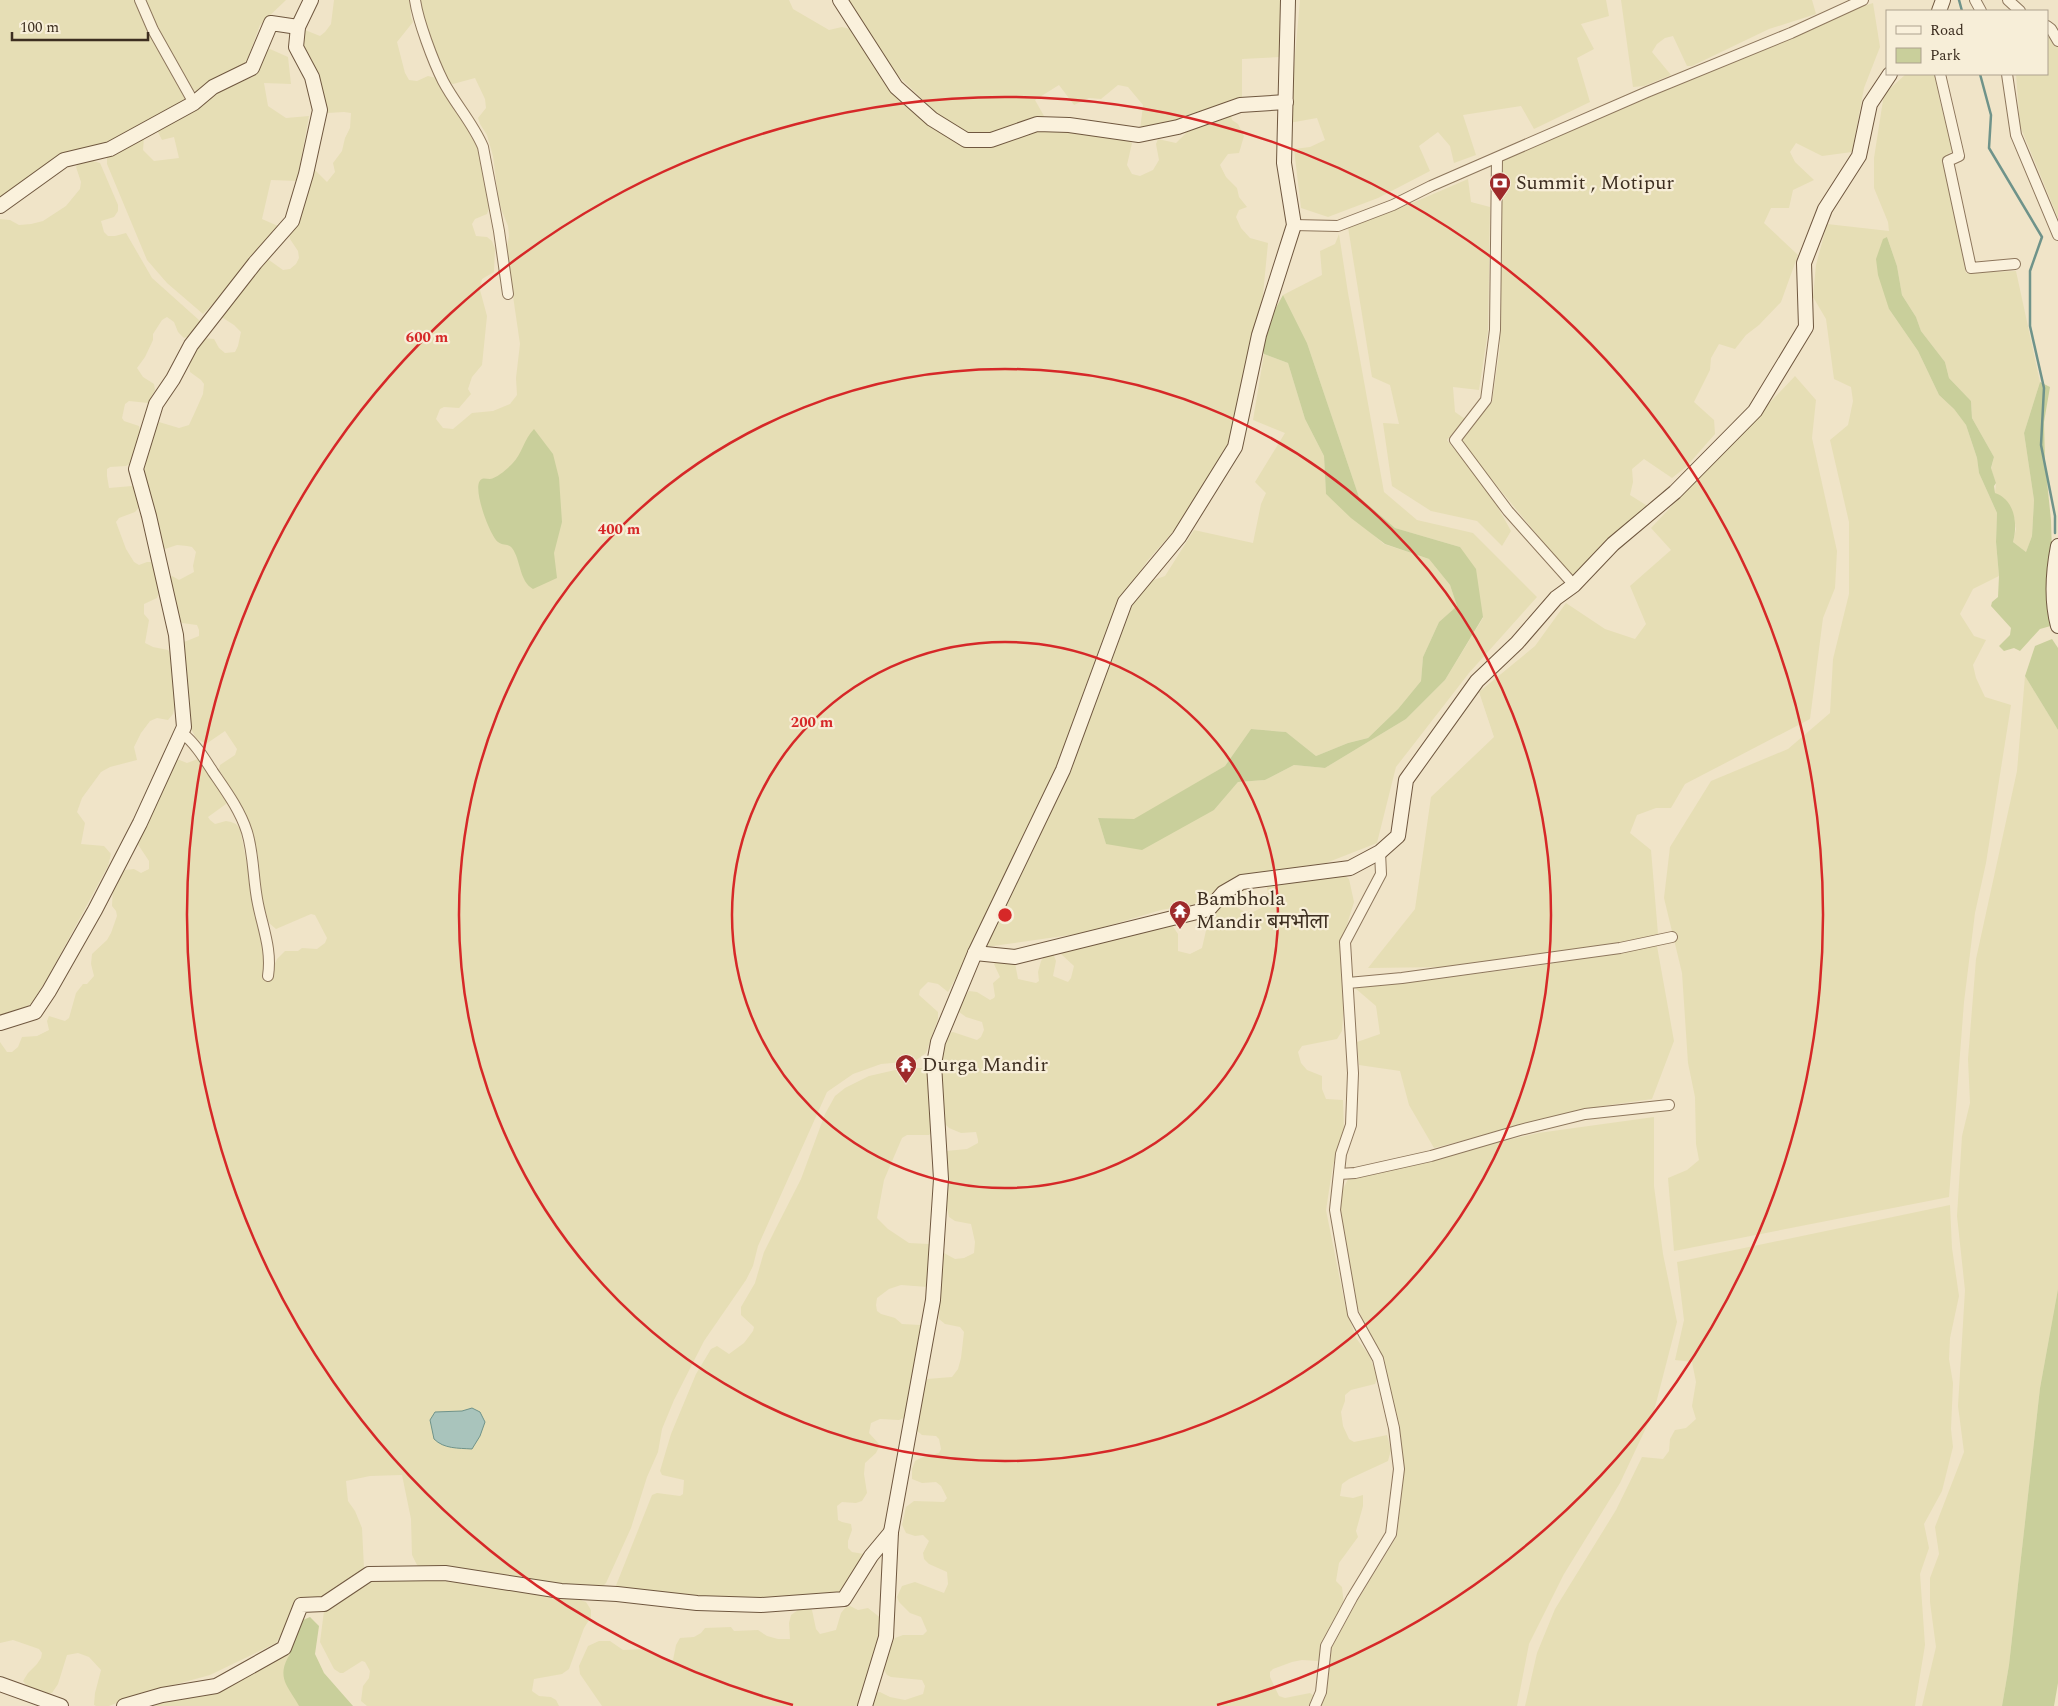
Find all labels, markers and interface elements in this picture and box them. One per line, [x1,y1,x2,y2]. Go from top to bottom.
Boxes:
scale bar [12,10,149,42]
legend [1886,10,2048,75]
text: 100 m [20,16,59,39]
text: Road [1930,19,1964,42]
text: Park [1930,44,1961,67]
place label: Summit , Motipur [1516,168,1674,198]
bank icon: Summit , Motipur [1488,171,1512,202]
text: 600 m [406,326,449,349]
text: 400 m [598,518,641,541]
text: 200 m [791,711,834,734]
place label: Bambhola Mandir बमभोला [1196,884,1329,937]
temple icon: Bambhola Mandir बमभोला [1168,899,1192,930]
centre of rings [996,906,1014,924]
place label: Durga Mandir [922,1050,1048,1080]
temple icon: Durga Mandir [894,1053,918,1084]

